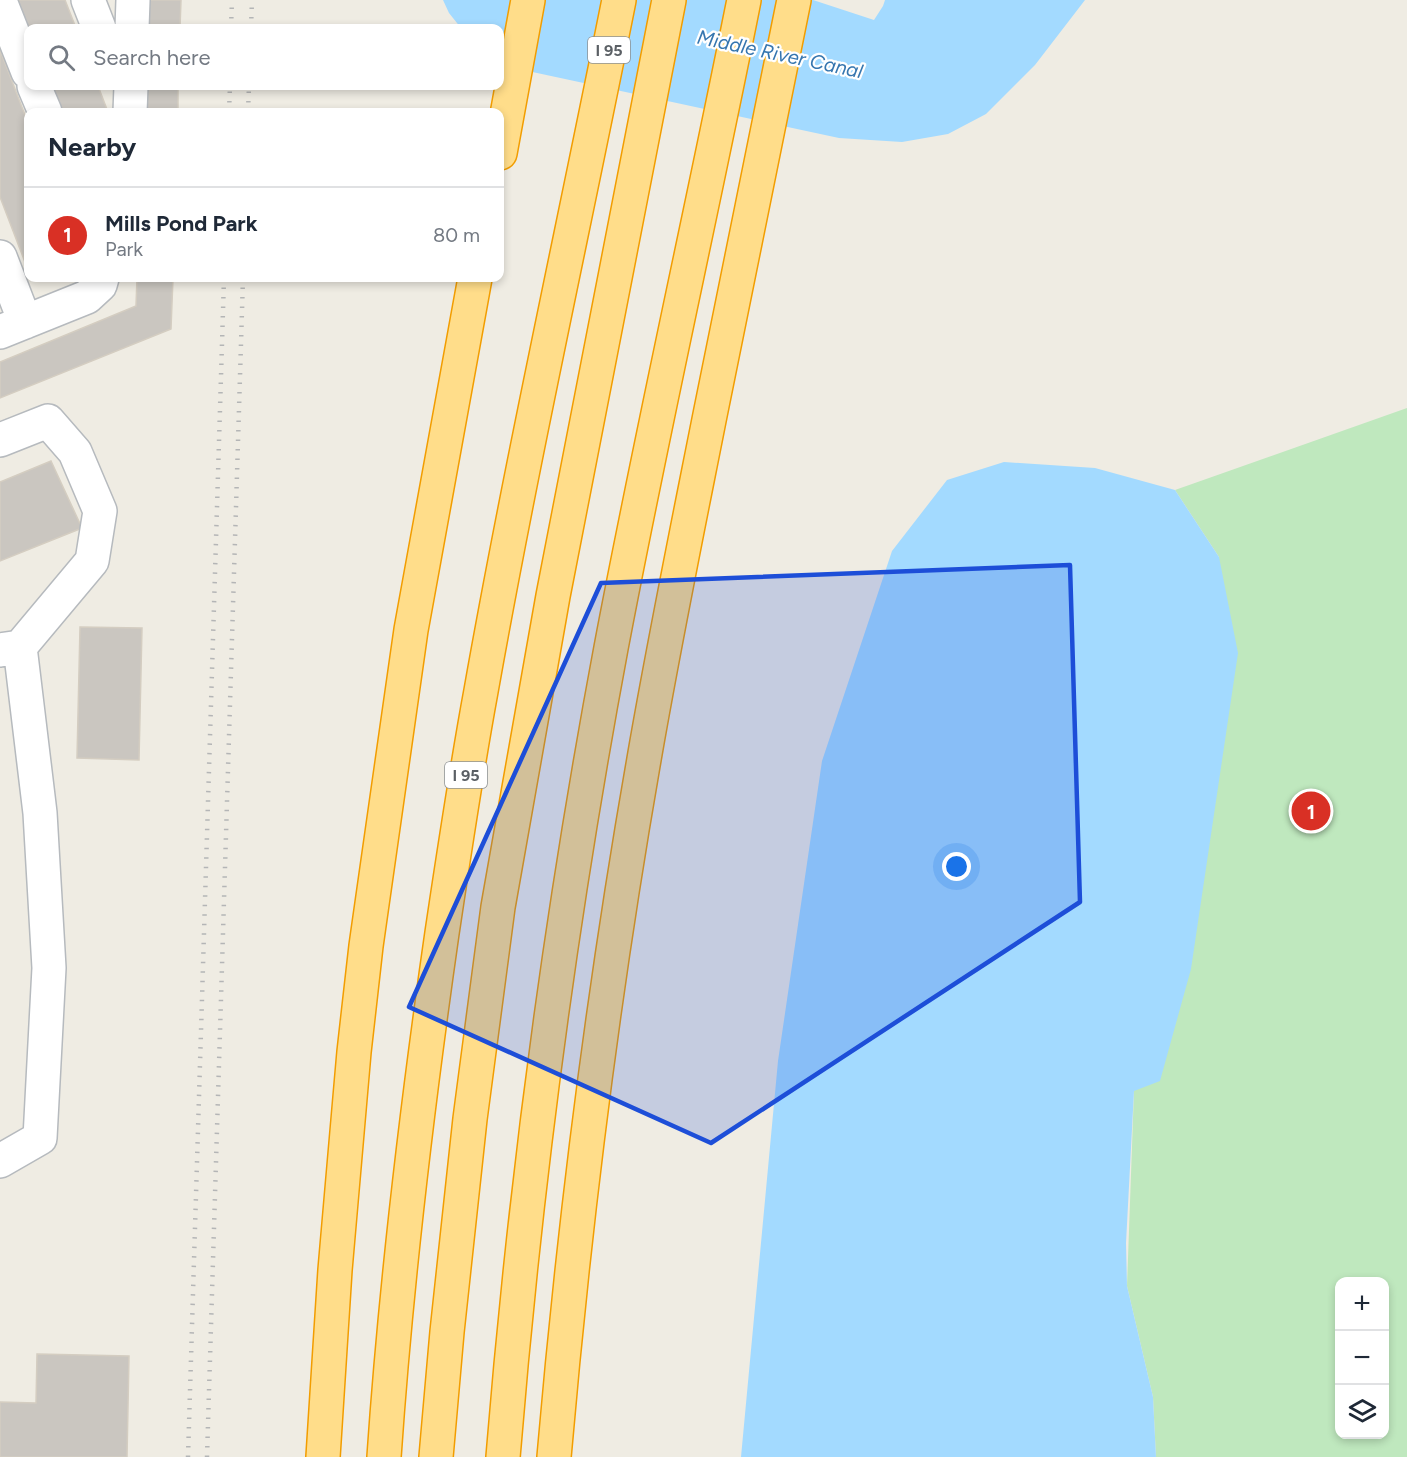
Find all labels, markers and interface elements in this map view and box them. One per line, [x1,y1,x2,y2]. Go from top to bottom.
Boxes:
search box [24,24,504,90]
water label: Middle River Canal [695,25,866,83]
road number: I 95 [588,37,630,63]
icon: search [45,41,78,74]
text: Search here [93,44,211,71]
text: Nearby [48,131,136,163]
text: Mills Pond Park [105,210,258,237]
text: 1 [63,223,72,247]
text: 80 m [433,223,480,247]
text: Park [105,237,143,261]
road number: I 95 [445,762,487,788]
pin: 1 [1292,788,1330,834]
your location [942,852,971,881]
map controls [1335,1277,1389,1439]
button: + [1335,1277,1389,1331]
button: − [1335,1331,1389,1385]
button: layers [1335,1385,1389,1439]

